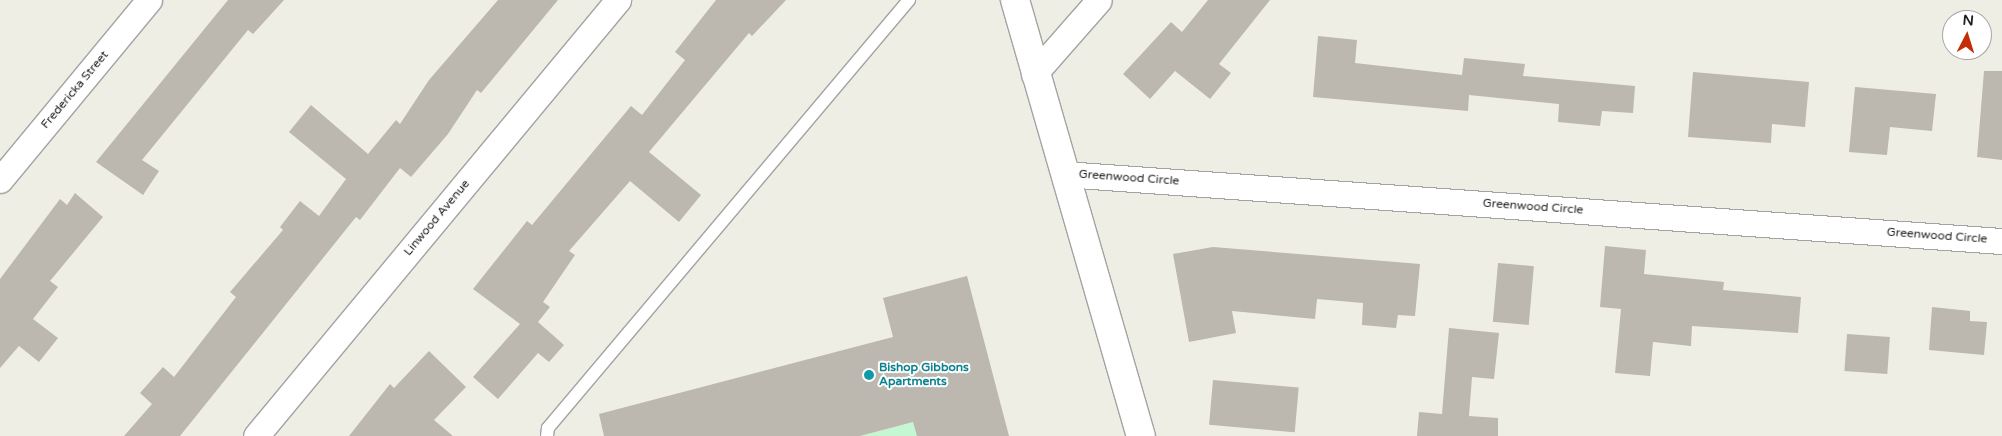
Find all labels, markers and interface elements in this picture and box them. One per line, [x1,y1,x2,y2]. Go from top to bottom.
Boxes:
north arrow [1942,10,1992,60]
text: N [1962,12,1975,30]
street label: Fredericka Street [38,48,112,132]
street label: Greenwood Circle [1078,167,1180,189]
street label: Linwood Avenue [401,177,473,259]
street label: Greenwood Circle [1482,196,1584,218]
street label: Greenwood Circle [1886,225,1988,247]
place label: Bishop Gibbons Apartments [879,361,969,389]
marker: Bishop Gibbons Apartments [863,369,875,381]

